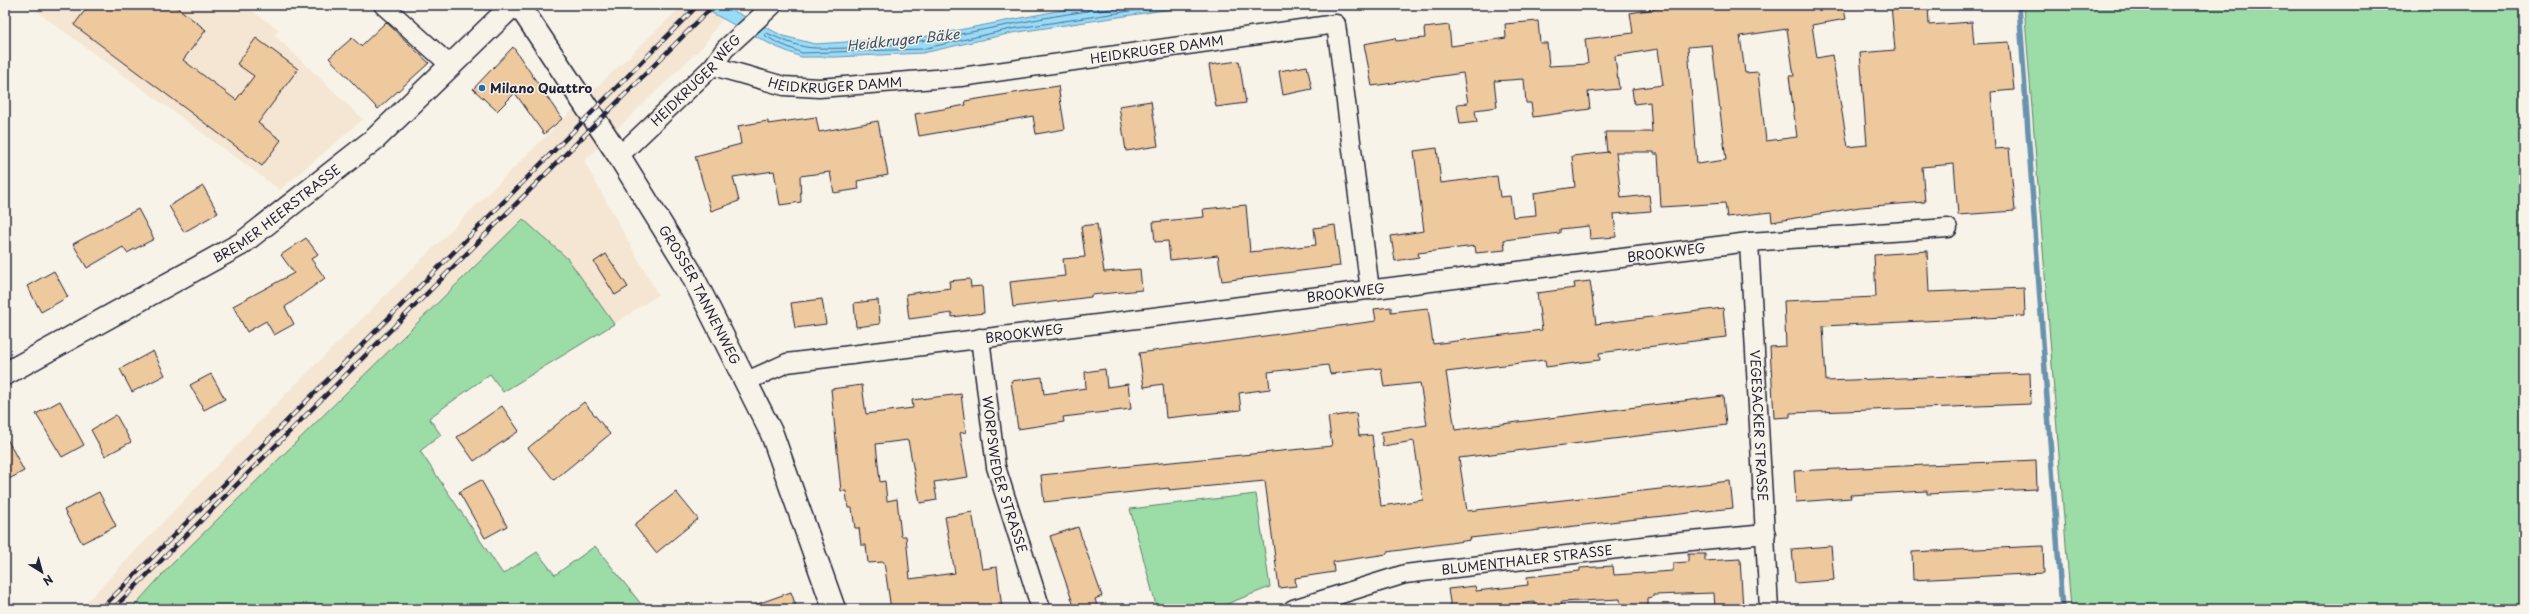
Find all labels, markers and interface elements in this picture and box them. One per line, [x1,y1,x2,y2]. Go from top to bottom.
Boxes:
water label: Heidkruger Bäke [845,23,962,56]
street label: HEIDKRUGER WEG [646,29,744,130]
street label: HEIDKRUGER DAMM [1089,30,1225,68]
street label: HEIDKRUGER DAMM [766,72,903,97]
place label: Milano Quattro [490,78,593,97]
marker: Milano Quattro [477,83,487,93]
street label: BREMER HEERSTRASSE [209,159,344,267]
street label: GROSSER TANNENWEG [655,221,746,368]
street label: BROOKWEG [1626,238,1707,266]
street label: BROOKWEG [1305,278,1386,307]
street label: BROOKWEG [984,318,1065,347]
street label: VEGESACKER STRASSE [1746,350,1773,502]
street label: WORPSWEDER STRASSE [978,395,1033,555]
street label: BLUMENTHALER STRASSE [1440,540,1613,579]
north arrow [22,552,62,592]
text: N [39,571,57,590]

